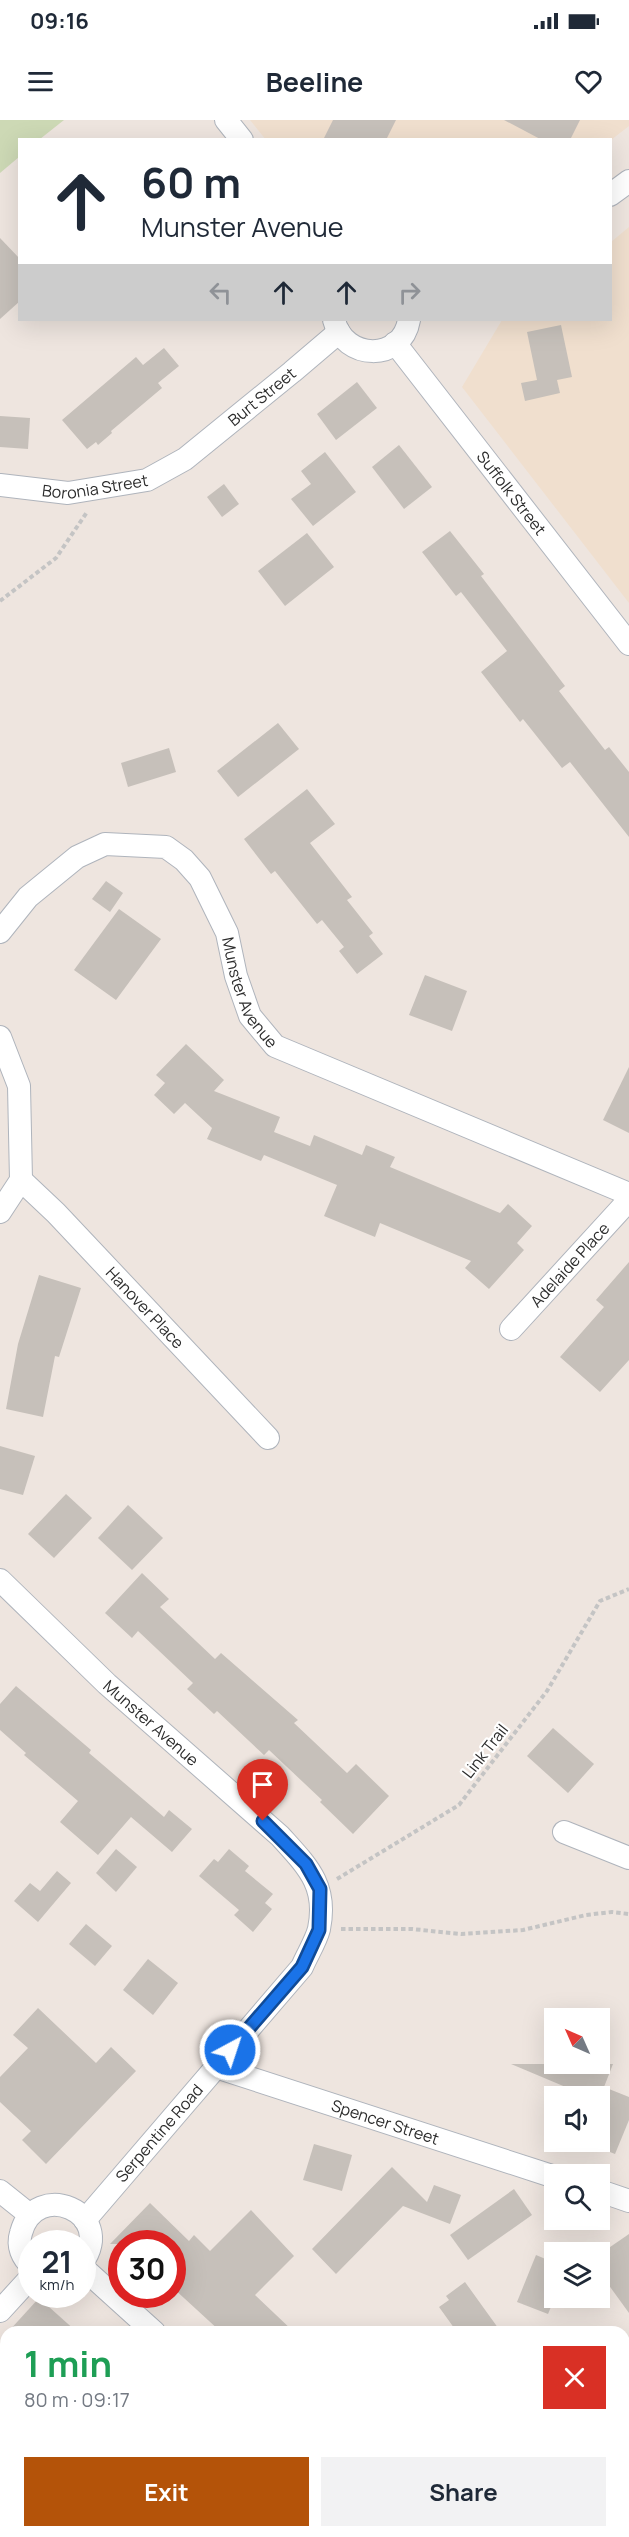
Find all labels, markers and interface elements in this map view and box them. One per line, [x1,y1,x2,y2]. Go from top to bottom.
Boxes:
text: 09:16 [30,6,89,36]
text: Beeline [266,63,363,100]
icon: menu [24,65,57,98]
icon: heart [572,65,605,98]
text: 60 m [141,153,241,211]
icon: ahead [42,162,120,240]
text: Munster Avenue [141,208,344,245]
icon: left [204,276,237,309]
icon: ahead [267,276,300,309]
icon: ahead [330,276,363,309]
icon: right [393,276,426,309]
street label: Burt Street [223,362,301,431]
street label: Suffolk Street [472,446,551,540]
street label: Boronia Street [41,469,150,504]
street label: Munster Avenue [217,935,283,1052]
street label: Adelaide Place [525,1218,614,1312]
street label: Hanover Place [101,1262,189,1353]
street label: Munster Avenue [99,1675,204,1771]
street label: Link Trail [457,1719,513,1783]
pin [237,1759,288,1821]
icon: arrive [246,1768,279,1801]
north arrow [544,2008,610,2074]
map controls [544,2008,610,2308]
position arrow [198,2018,262,2082]
street label: Serpentine Road [110,2079,208,2187]
button: sound [544,2086,610,2152]
street label: Spencer Street [329,2094,442,2150]
button: search [544,2164,610,2230]
speed limit sign: 30 [108,2230,186,2308]
text: 21 [41,2241,73,2282]
button: layers [544,2242,610,2308]
text: km/h [40,2274,74,2295]
text: 1 min [24,2339,112,2388]
button: close [543,2346,606,2409]
text: 80 m · 09:17 [24,2386,130,2413]
button: Exit [24,2457,309,2526]
button: Share [321,2457,606,2526]

